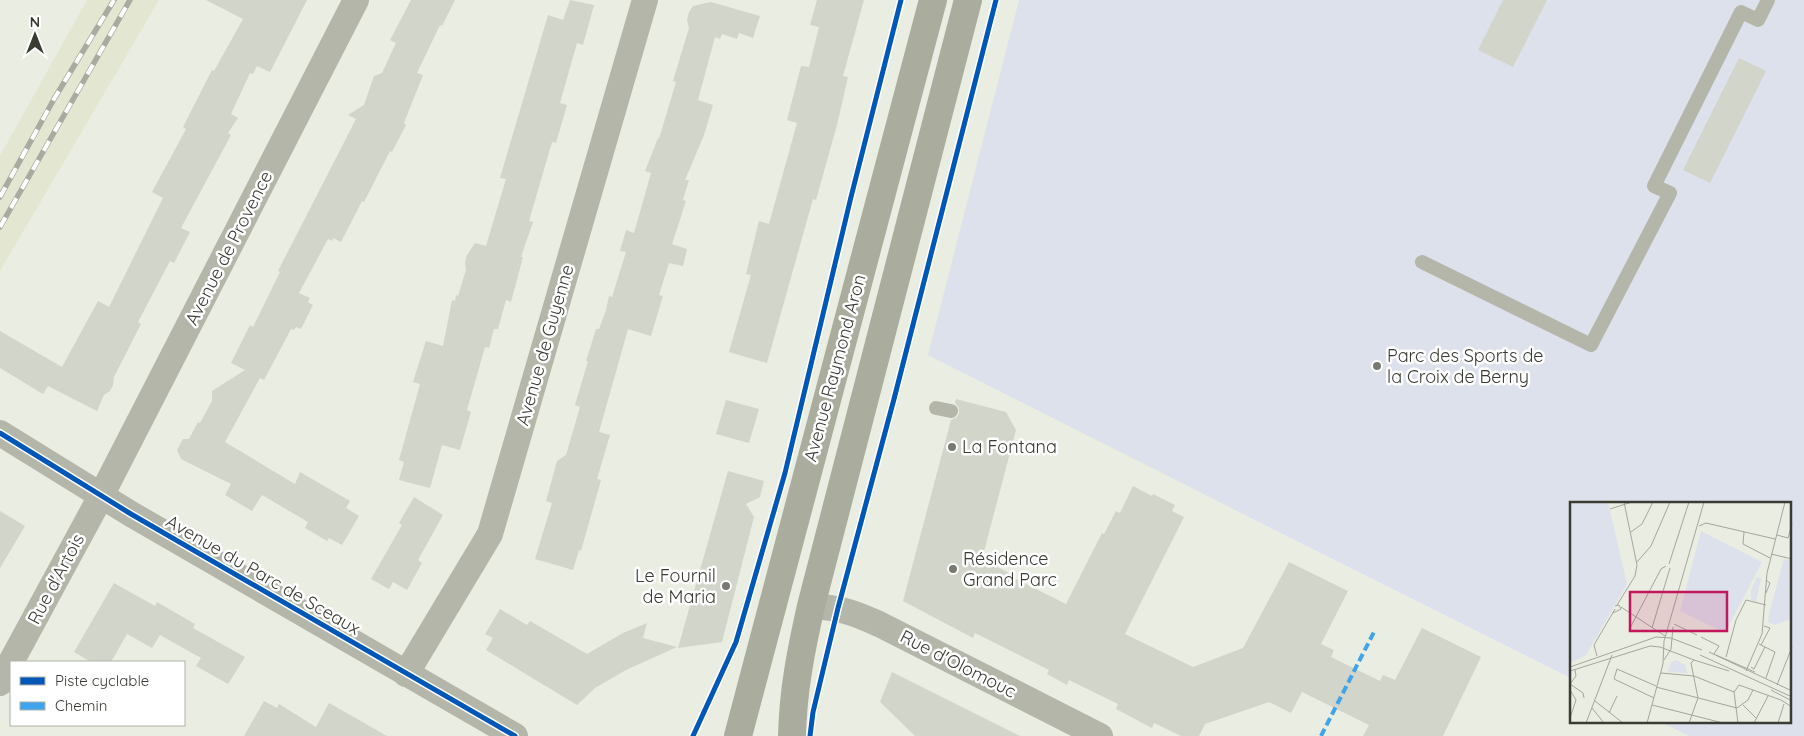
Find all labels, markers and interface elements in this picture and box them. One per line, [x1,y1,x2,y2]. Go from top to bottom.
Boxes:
north arrow [10,10,60,60]
text: N [30,13,40,31]
street label: Avenue de Provence [180,167,277,329]
street label: Avenue de Guyenne [511,262,579,428]
street label: Avenue Raymond Aron [798,272,871,464]
place label: Parc des Sports de la Croix de Berny [1387,344,1543,388]
marker: Parc des Sports de la Croix de Berny [1371,360,1383,372]
place label: La Fontana [962,435,1057,458]
marker: La Fontana [946,441,958,453]
inset map [1570,502,1792,724]
street label: Avenue du Parc de Sceaux [162,509,365,640]
street label: Rue d'Artois [22,530,89,628]
place label: Résidence Grand Parc [963,547,1057,591]
marker: Résidence Grand Parc [947,563,959,575]
place label: Le Fournil de Maria [635,564,716,608]
marker: Le Fournil de Maria [720,580,732,592]
street label: Rue d'Olomouc [896,624,1020,703]
legend [10,661,185,726]
text: Piste cyclable [55,671,149,690]
text: Chemin [55,696,107,715]

